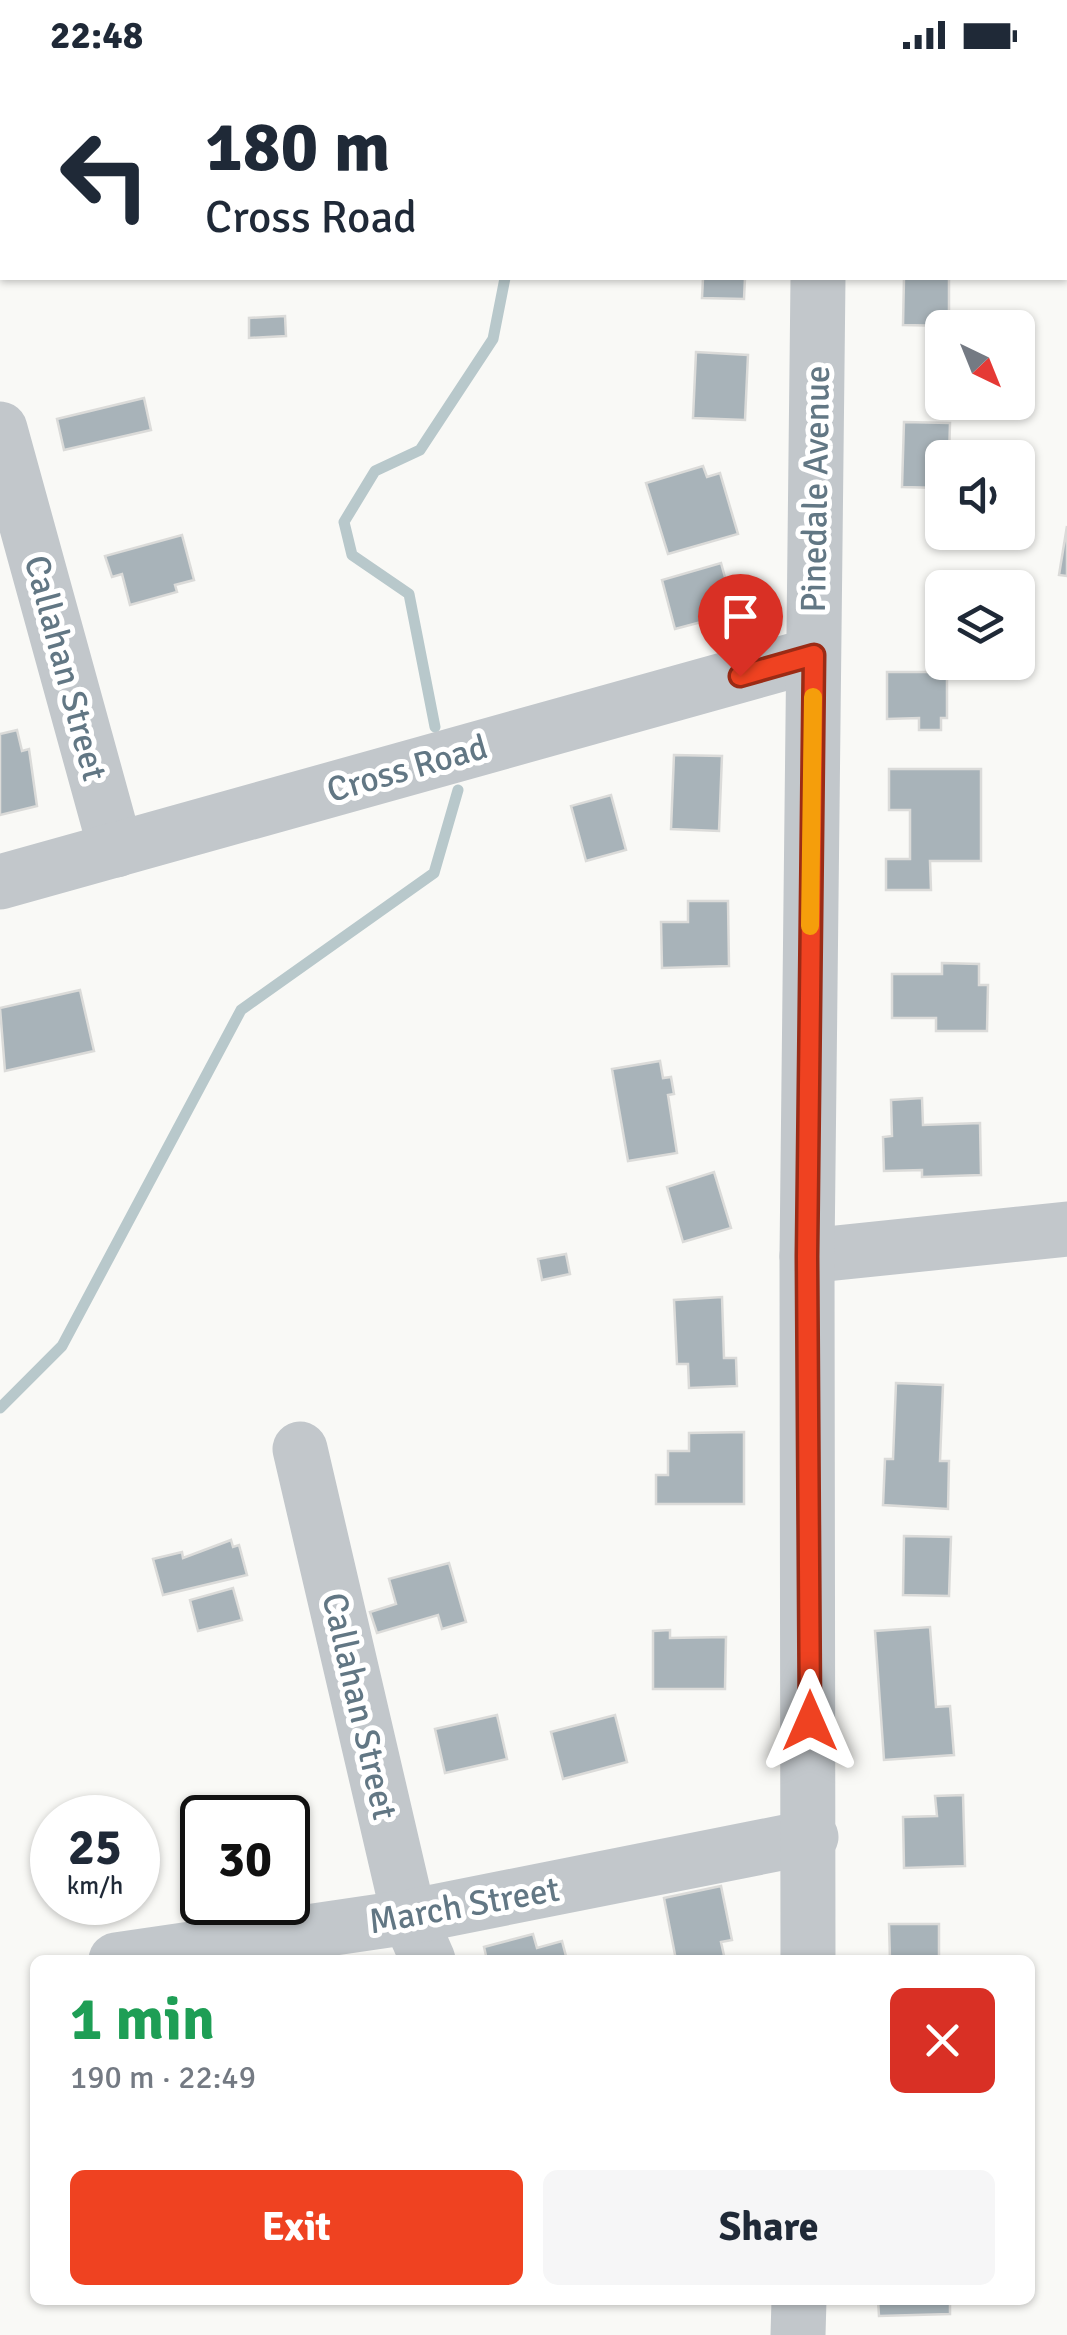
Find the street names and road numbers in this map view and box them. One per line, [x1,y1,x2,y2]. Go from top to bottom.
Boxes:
street label: Pinedale Avenue [792,365,839,613]
street label: Callahan Street [15,551,116,785]
street label: Cross Road [322,725,492,812]
street label: Callahan Street [313,1589,406,1824]
street label: March Street [365,1868,563,1943]

